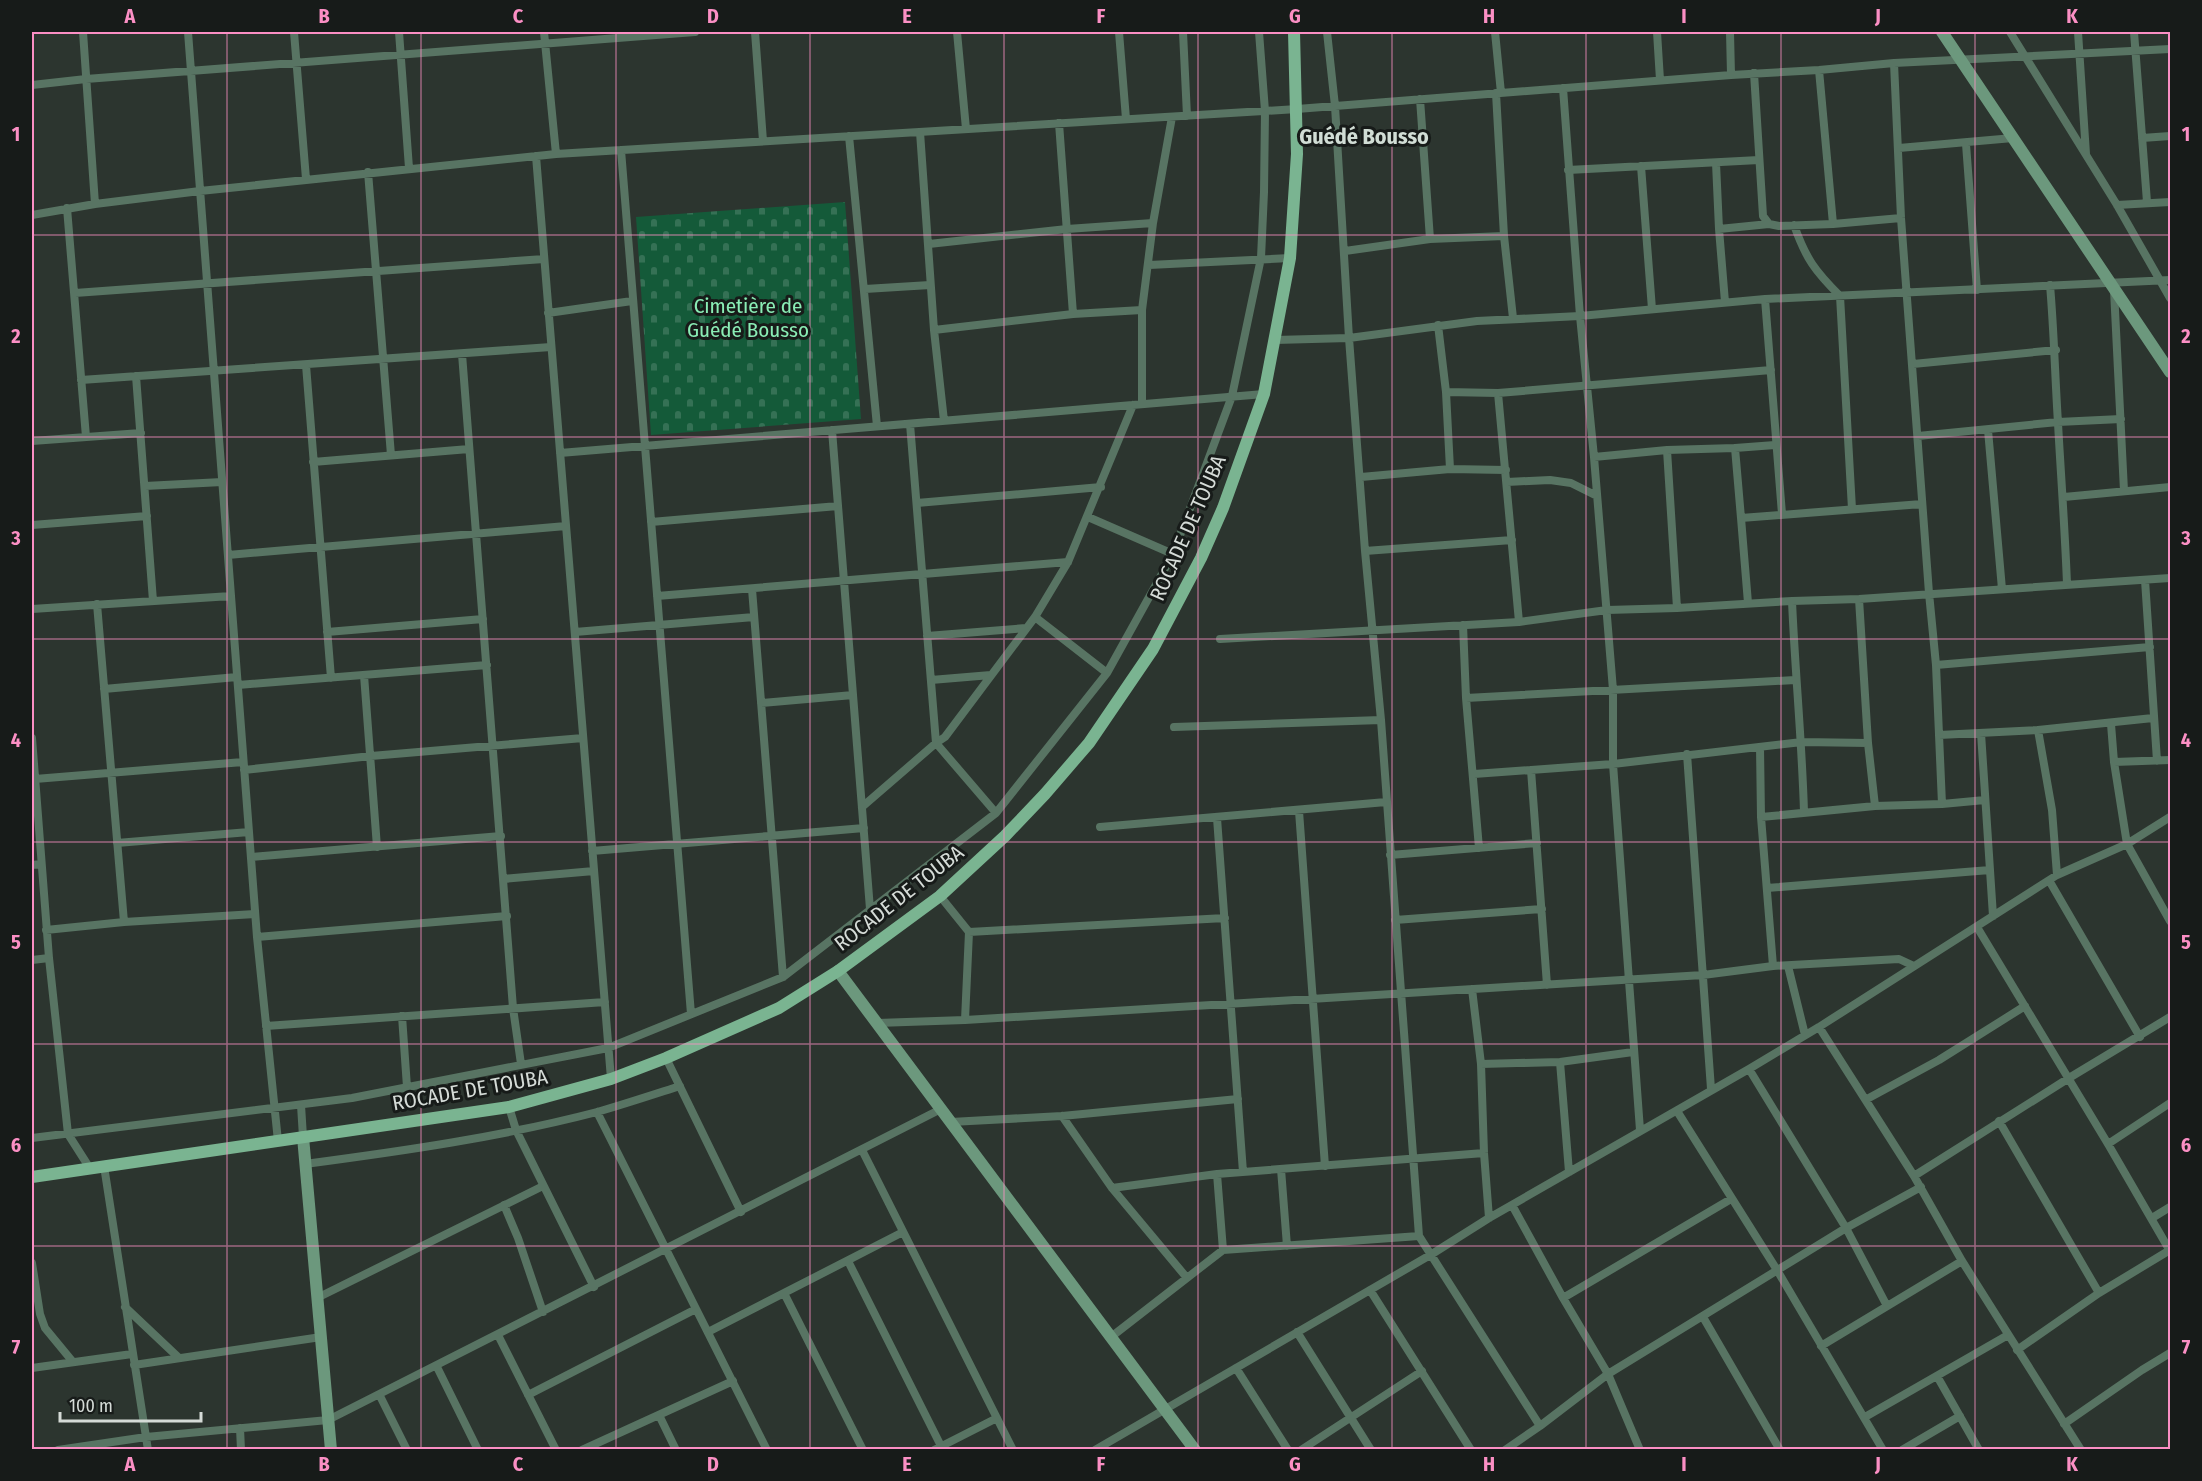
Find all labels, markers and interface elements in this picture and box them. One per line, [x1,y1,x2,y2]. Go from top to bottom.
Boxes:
text: A [124,4,137,28]
text: B [318,4,330,28]
text: C [513,4,524,28]
text: D [707,4,719,28]
text: E [902,4,912,28]
text: F [1097,4,1106,28]
text: G [1289,4,1301,28]
text: H [1483,4,1495,28]
text: I [1681,4,1687,28]
text: J [1874,4,1881,28]
text: K [2066,4,2078,28]
text: 1 [12,122,20,146]
text: 1 [2182,122,2190,146]
district label: Guédé Bousso [1299,123,1429,150]
park label: Cimetière de Guédé Bousso [687,293,809,343]
text: 2 [10,324,21,348]
text: 2 [2180,324,2191,348]
street label: ROCADE DE TOUBA [1144,451,1232,605]
text: 3 [10,526,21,550]
text: 3 [2180,526,2191,550]
text: 4 [11,728,21,752]
text: 4 [2181,728,2191,752]
street label: ROCADE DE TOUBA [829,839,969,957]
text: 5 [11,930,21,954]
text: 5 [2181,930,2191,954]
street label: ROCADE DE TOUBA [390,1064,550,1116]
text: 6 [11,1133,21,1157]
text: 6 [2181,1133,2191,1157]
text: 7 [12,1335,21,1359]
text: 7 [2182,1335,2191,1359]
scale bar [60,1385,201,1423]
text: 100 m [69,1395,113,1417]
text: A [124,1452,137,1476]
text: B [318,1452,330,1476]
text: C [513,1452,524,1476]
text: D [707,1452,719,1476]
text: E [902,1452,912,1476]
text: F [1097,1452,1106,1476]
text: G [1289,1452,1301,1476]
text: H [1483,1452,1495,1476]
text: I [1681,1452,1687,1476]
text: J [1874,1452,1881,1476]
text: K [2066,1452,2078,1476]

